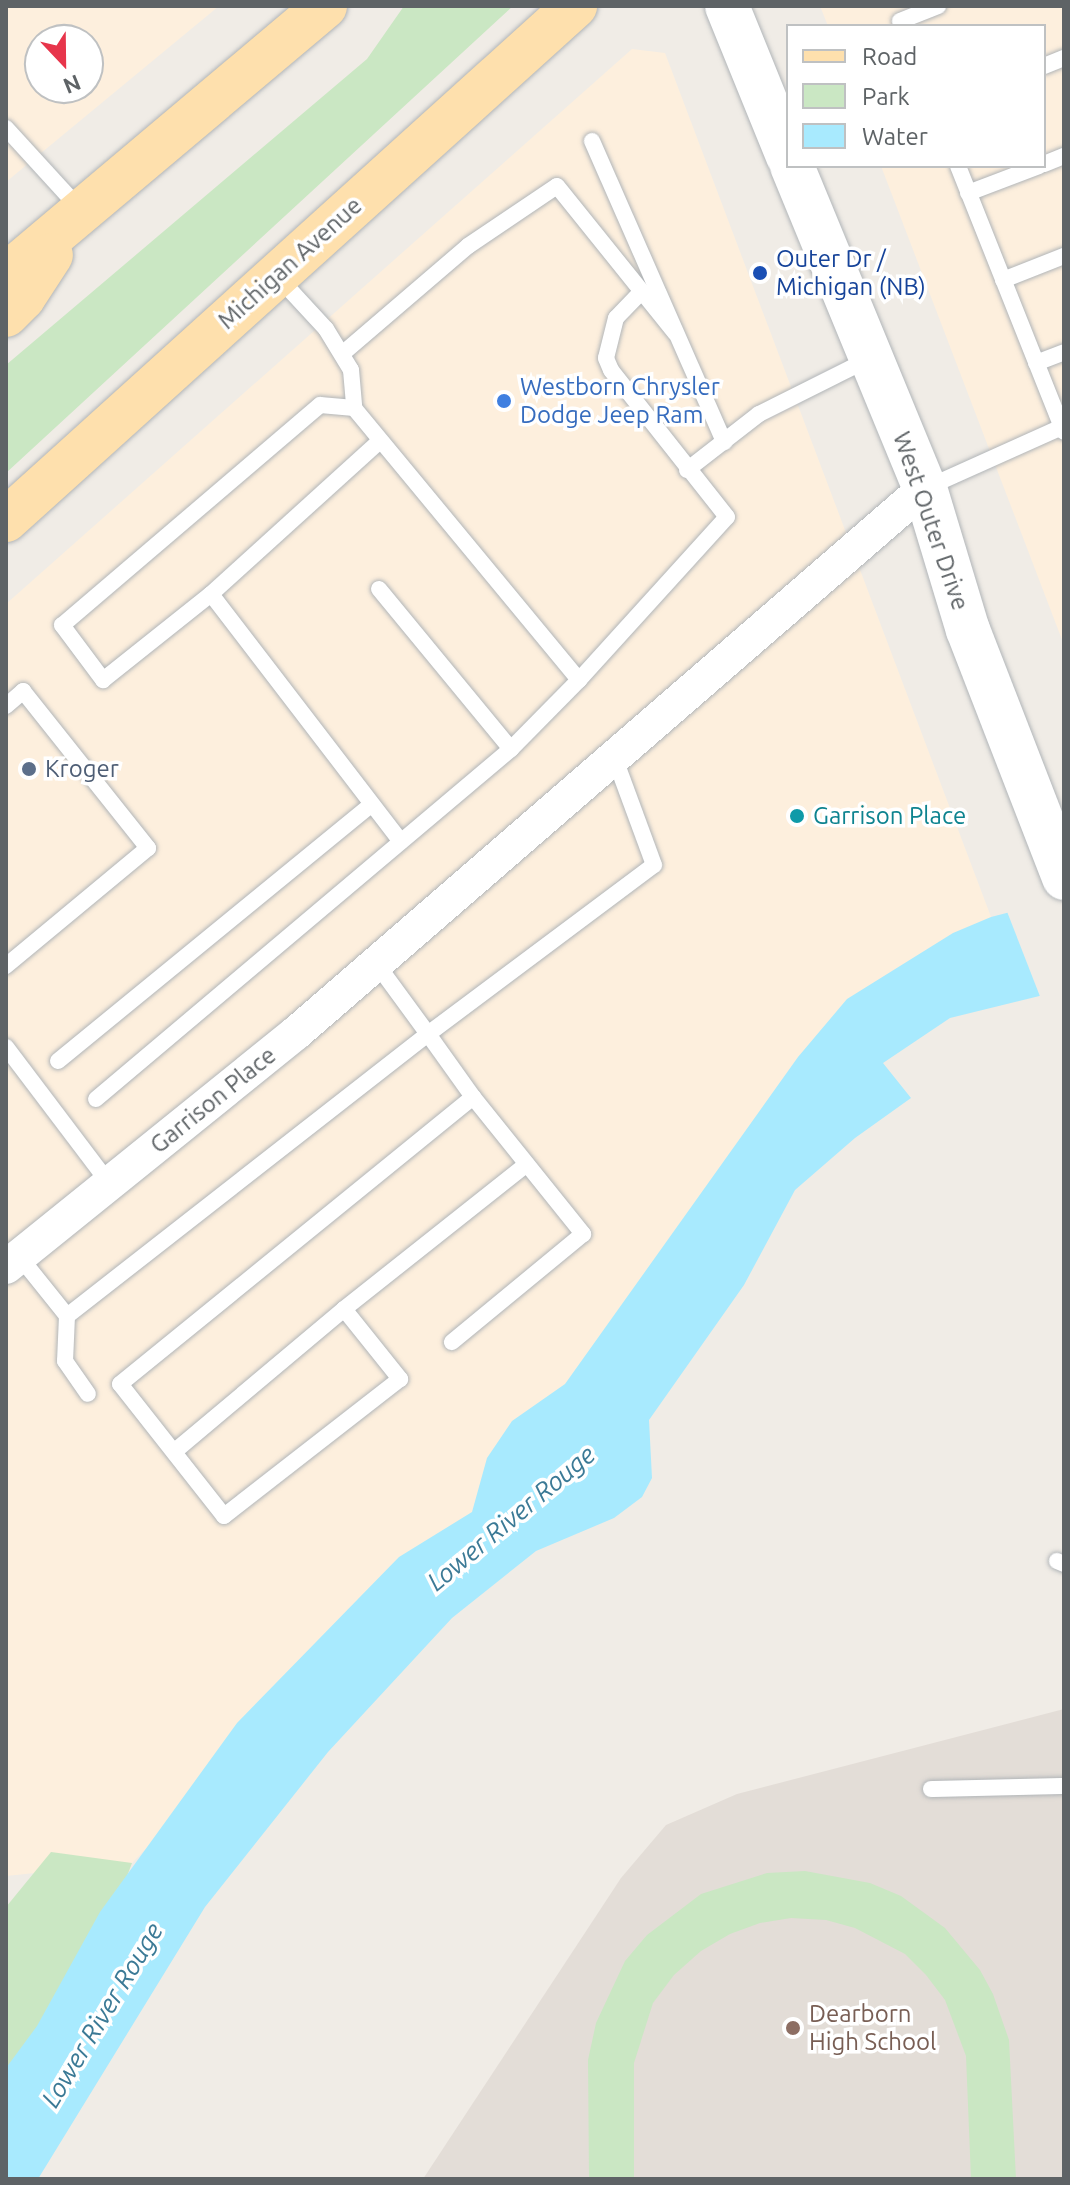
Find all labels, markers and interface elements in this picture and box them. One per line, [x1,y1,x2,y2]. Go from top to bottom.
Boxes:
north arrow [24,24,104,104]
legend [786,24,1046,168]
text: Road [862,43,917,70]
text: N [60,70,85,100]
text: Park [862,83,910,110]
text: Water [862,123,928,150]
street label: Michigan Avenue [212,191,368,335]
place label: Outer Dr / Michigan (NB) [776,245,926,301]
marker: Outer Dr / Michigan (NB) [751,264,769,282]
place label: Westborn Chrysler Dodge Jeep Ram [520,373,720,429]
marker: Westborn Chrysler Dodge Jeep Ram [495,392,513,410]
street label: West Outer Drive [887,428,975,614]
place label: Kroger [45,755,119,783]
marker: Kroger [20,760,38,778]
place label: Garrison Place [813,802,966,830]
marker: Garrison Place [788,807,806,825]
street label: Garrison Place [144,1041,282,1159]
water label: Lower River Rouge [421,1439,601,1597]
water label: Lower River Rouge [35,1917,169,2113]
place label: Dearborn High School [809,2000,936,2056]
marker: Dearborn High School [784,2019,802,2037]

